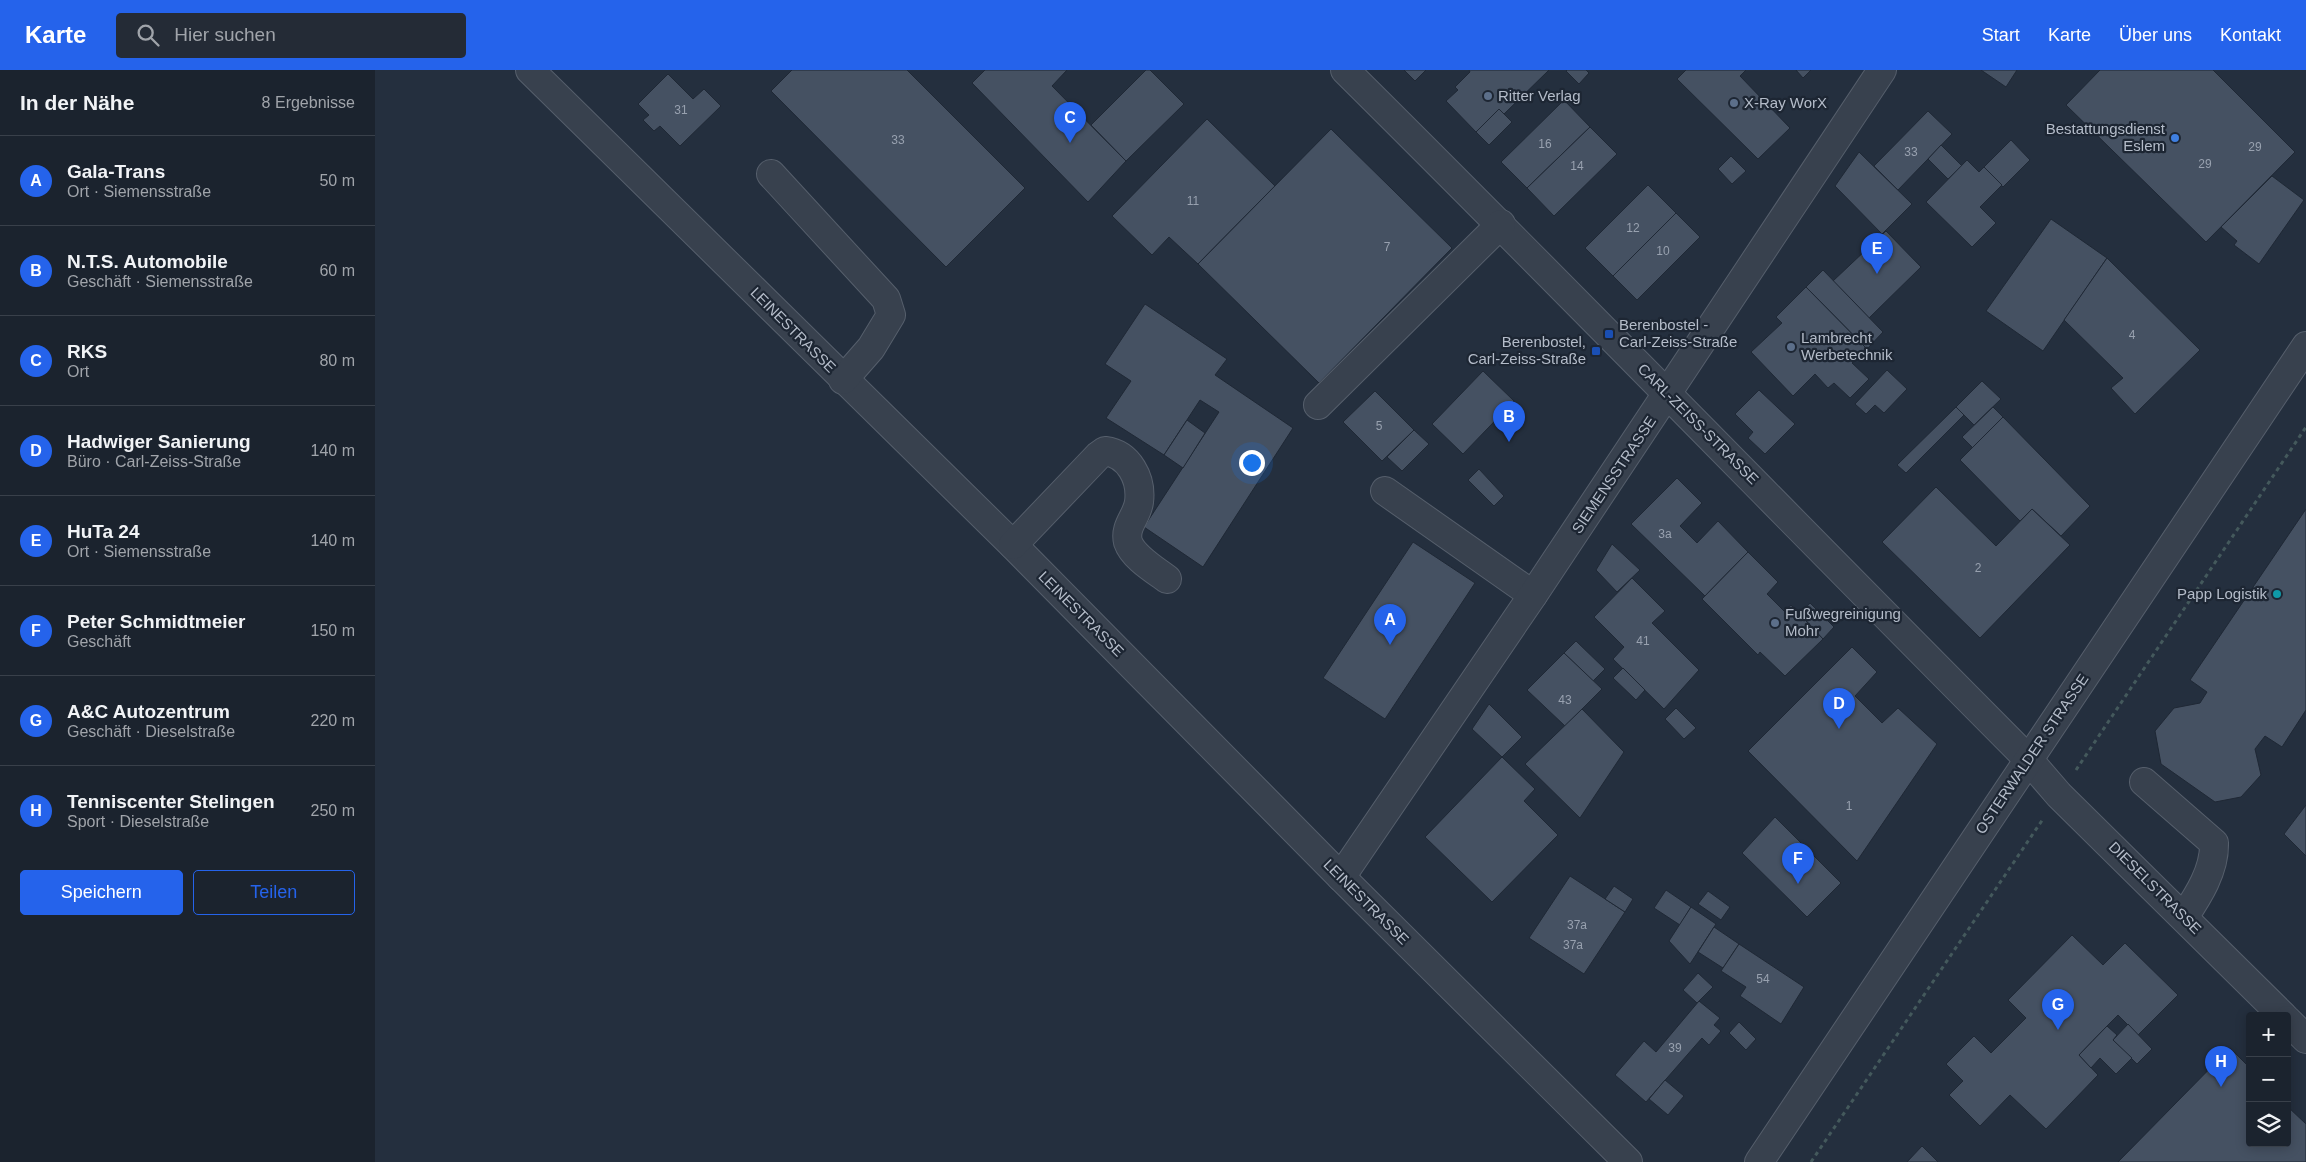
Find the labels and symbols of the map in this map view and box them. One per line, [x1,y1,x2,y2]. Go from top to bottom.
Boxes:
place label: Ritter Verlag [1498,87,1581,104]
marker: Ritter Verlag [1482,90,1494,102]
place label: X-Ray WorX [1744,94,1827,111]
marker: X-Ray WorX [1728,97,1740,109]
pin: C [1054,102,1086,143]
house number: 31 [674,103,688,117]
place label: Bestattungsdienst Eslem [2046,120,2166,154]
marker: Bestattungsdienst Eslem [2169,132,2181,144]
house number: 33 [891,133,905,147]
house number: 16 [1538,137,1552,151]
house number: 29 [2248,140,2262,154]
house number: 33 [1904,145,1918,159]
house number: 29 [2198,157,2212,171]
house number: 14 [1570,159,1584,173]
house number: 11 [1187,194,1200,208]
house number: 12 [1626,221,1640,235]
pin: E [1861,233,1893,274]
house number: 7 [1384,240,1391,254]
house number: 10 [1656,244,1670,258]
street label: LEINESTRASSE [747,284,839,376]
place label: Berenbostel - Carl-Zeiss-Straße [1619,316,1737,350]
marker: Berenbostel - Carl-Zeiss-Straße [1603,328,1615,340]
house number: 4 [2129,328,2136,342]
place label: Lambrecht Werbetechnik [1801,329,1893,363]
place label: Berenbostel, Carl-Zeiss-Straße [1468,333,1586,367]
marker: Lambrecht Werbetechnik [1785,341,1797,353]
marker: Berenbostel, Carl-Zeiss-Straße [1590,345,1602,357]
street label: CARL-ZEISS-STRASSE [1635,360,1762,487]
pin: B [1493,401,1525,442]
street label: SIEMENSSTRASSE [1568,413,1659,536]
house number: 5 [1376,419,1383,433]
your location [1239,450,1265,476]
house number: 3a [1658,527,1672,541]
house number: 2 [1975,561,1982,575]
street label: LEINESTRASSE [1035,568,1127,660]
place label: Papp Logistik [2177,585,2267,602]
marker: Papp Logistik [2271,588,2283,600]
pin: A [1374,604,1406,645]
place label: Fußwegreinigung Mohr [1785,605,1901,639]
marker: Fußwegreinigung Mohr [1769,617,1781,629]
house number: 41 [1636,634,1650,648]
street label: OSTERWALDER STRASSE [1972,671,2092,837]
pin: D [1823,688,1855,729]
house number: 43 [1558,693,1572,707]
house number: 1 [1846,799,1853,813]
street label: DIESELSTRASSE [2106,838,2205,937]
pin: F [1782,843,1814,884]
street label: LEINESTRASSE [1320,856,1412,948]
house number: 37a [1567,918,1587,932]
house number: 37a [1563,938,1583,952]
house number: 54 [1756,972,1770,986]
pin: G [2042,989,2074,1030]
house number: 39 [1668,1041,1682,1055]
pin: H [2205,1046,2237,1087]

